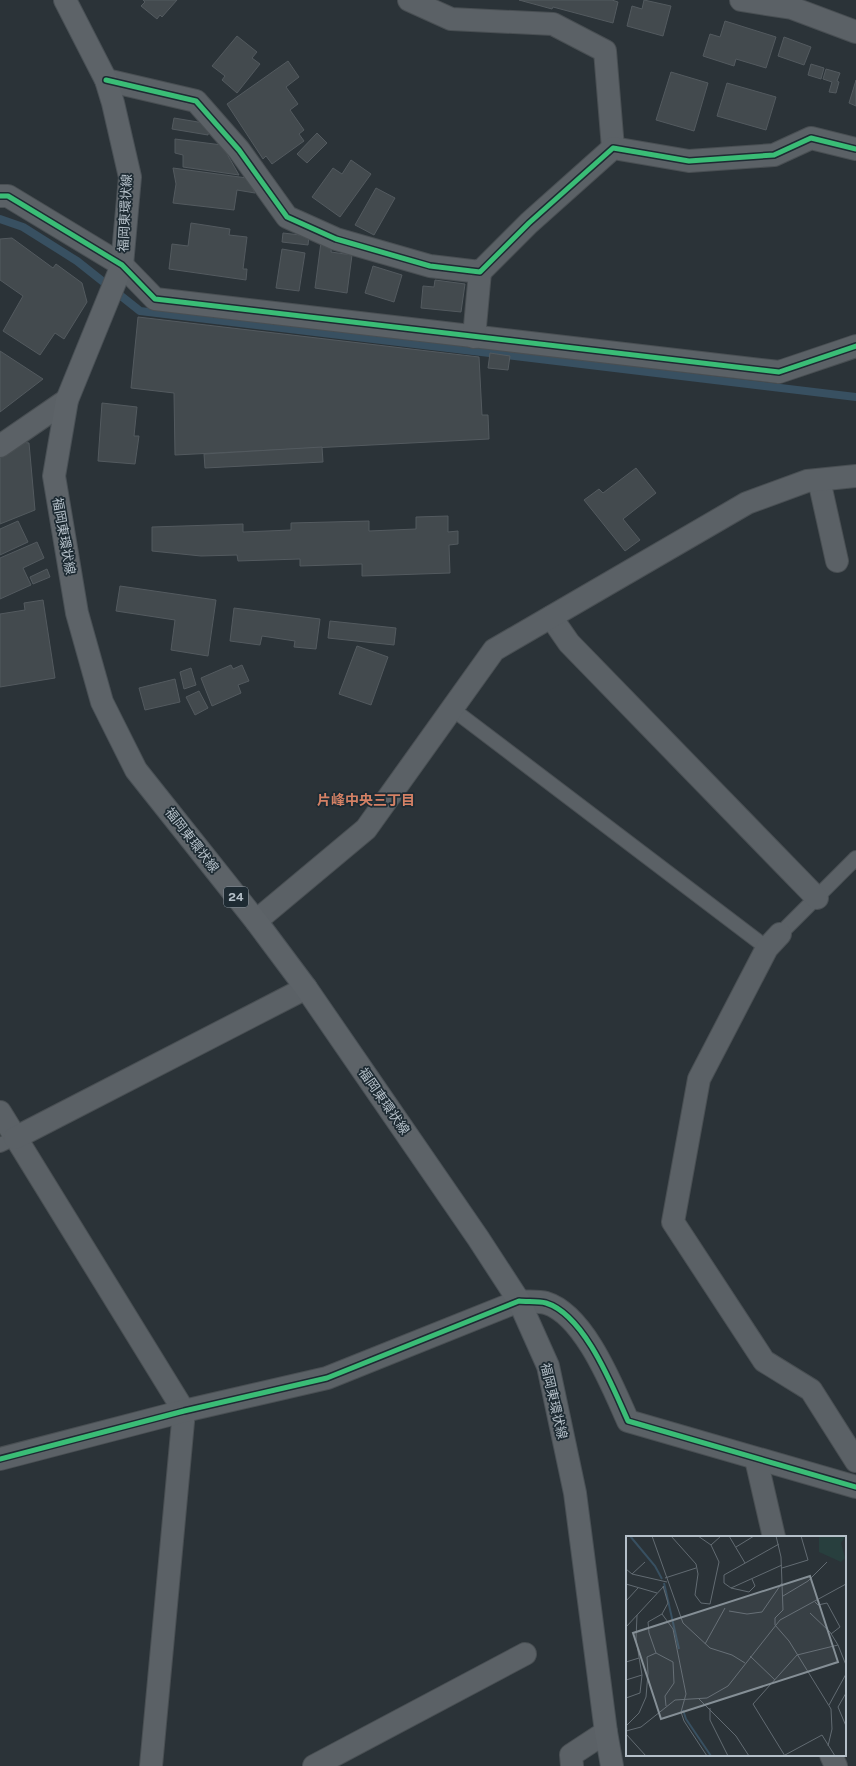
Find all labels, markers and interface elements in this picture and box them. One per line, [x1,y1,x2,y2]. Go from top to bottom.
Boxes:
street label: 福岡東環状線 [115,174,135,252]
street label: 福岡東環状線 [50,496,78,576]
district label: 片峰中央三丁目 [317,792,415,808]
street label: 福岡東環状線 [162,805,222,875]
road number: 24 [224,887,248,907]
street label: 福岡東環状線 [355,1065,413,1137]
street label: 福岡東環状線 [538,1361,570,1441]
inset map [626,1536,846,1756]

